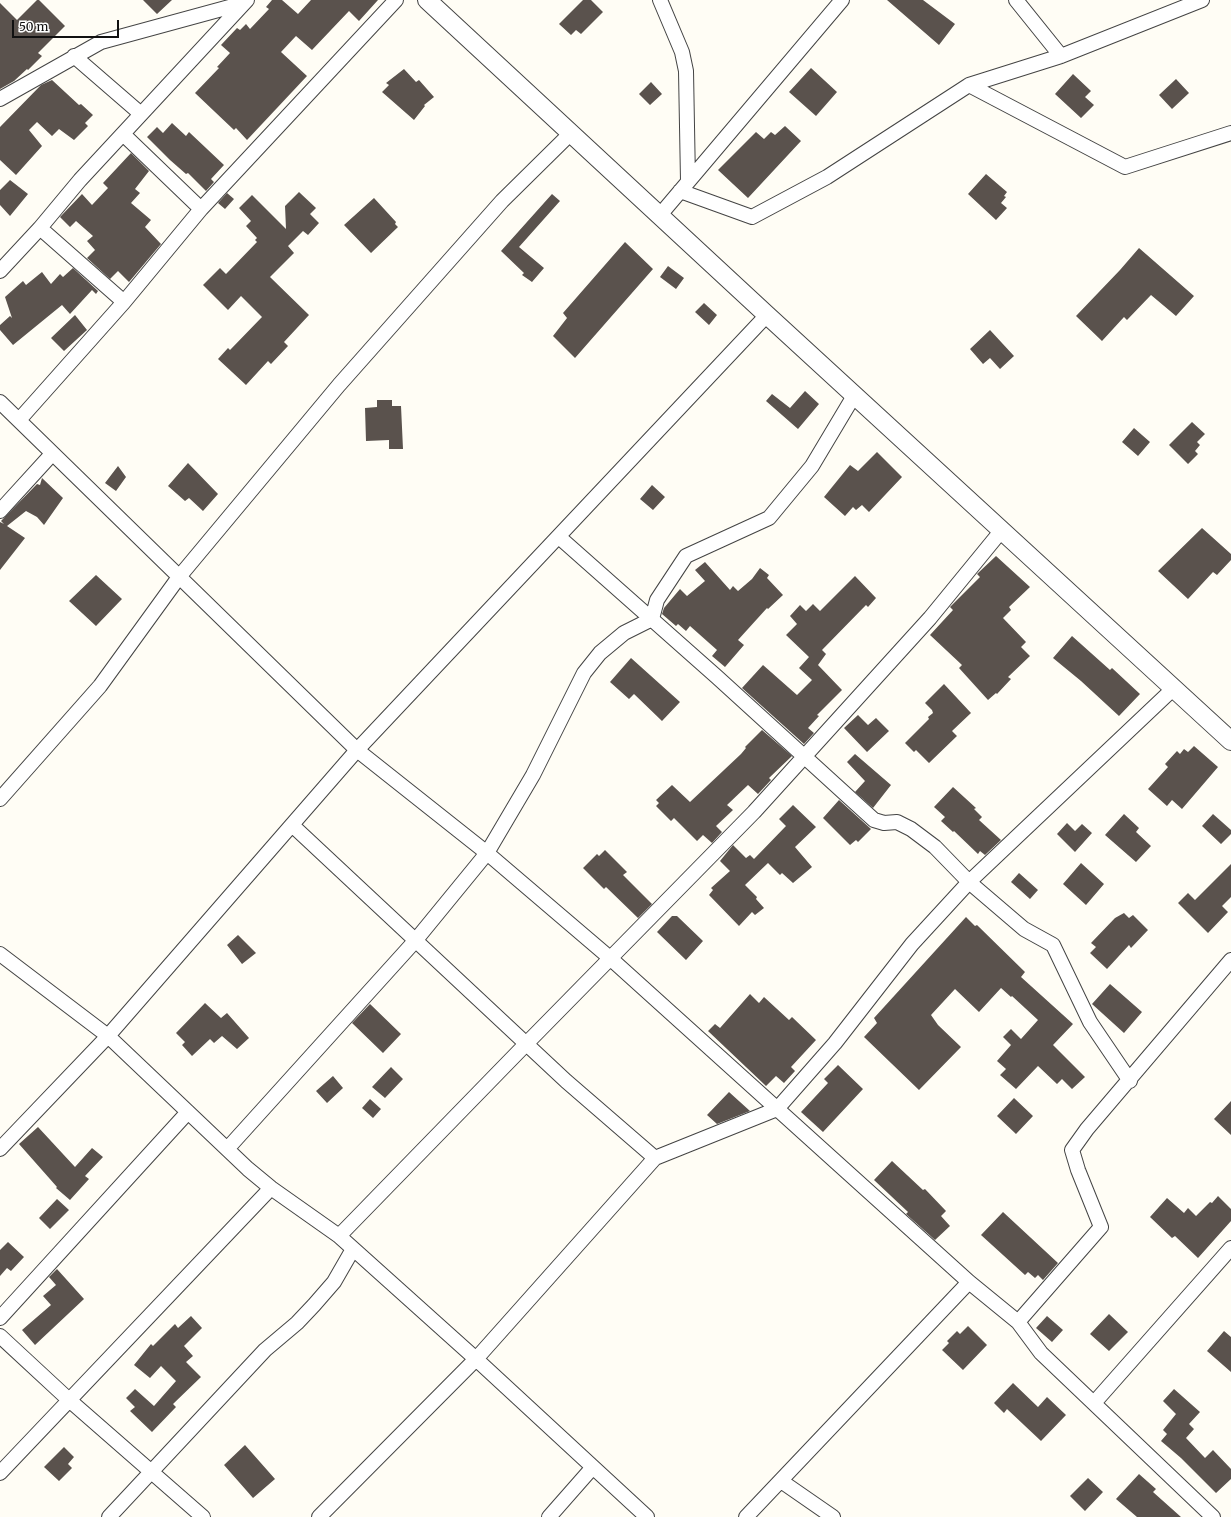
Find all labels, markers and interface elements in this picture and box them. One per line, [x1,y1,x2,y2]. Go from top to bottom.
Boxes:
scale bar [14,12,121,38]
text: 50 m [19,19,48,34]

